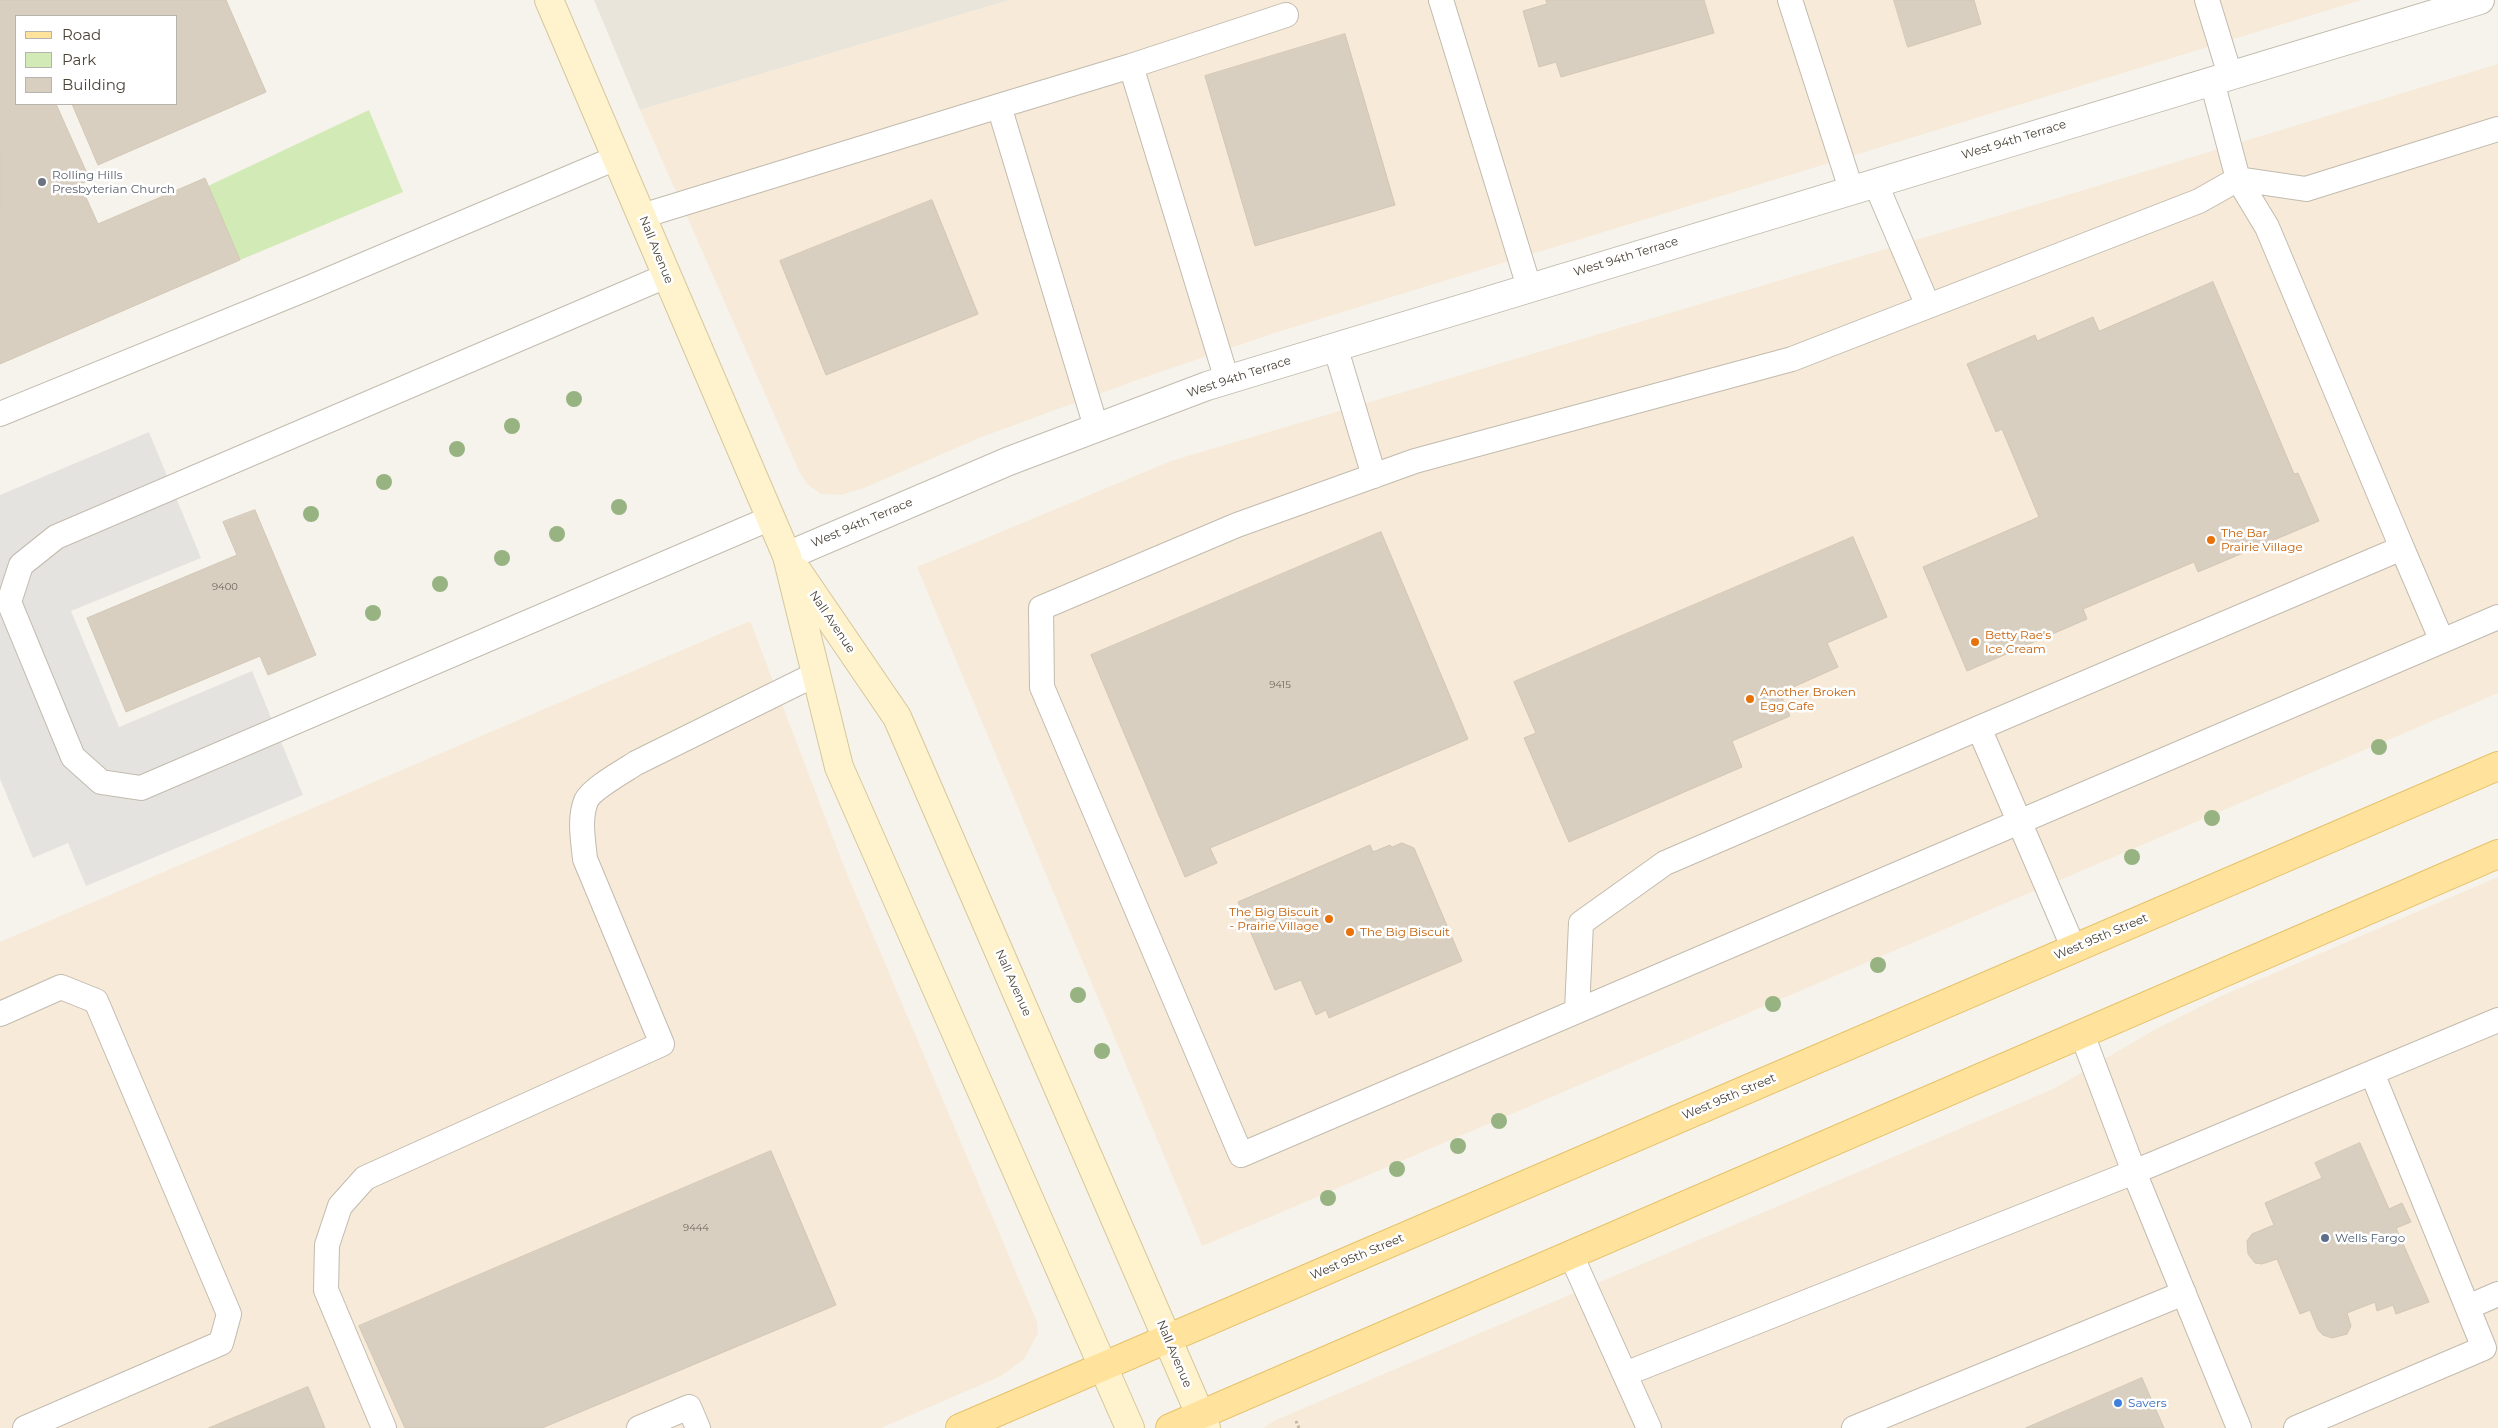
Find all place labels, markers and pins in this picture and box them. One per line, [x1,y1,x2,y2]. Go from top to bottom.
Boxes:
place label: Rolling Hills Presbyterian Church [52,168,175,196]
marker: Rolling Hills Presbyterian Church [36,176,48,188]
place label: The Bar Prairie Village [2221,526,2303,554]
marker: The Bar Prairie Village [2205,534,2217,546]
place label: Betty Rae's Ice Cream [1985,628,2051,656]
marker: Betty Rae's Ice Cream [1969,636,1981,648]
place label: Another Broken Egg Cafe [1760,685,1856,713]
marker: Another Broken Egg Cafe [1744,693,1756,705]
place label: The Big Biscuit - Prairie Village [1229,905,1319,933]
marker: The Big Biscuit - Prairie Village [1323,913,1335,925]
place label: The Big Biscuit [1360,925,1450,939]
marker: The Big Biscuit [1344,926,1356,938]
place label: Wells Fargo [2335,1231,2405,1245]
marker: Wells Fargo [2319,1232,2331,1244]
place label: Savers [2128,1396,2167,1410]
marker: Savers [2112,1397,2124,1409]

